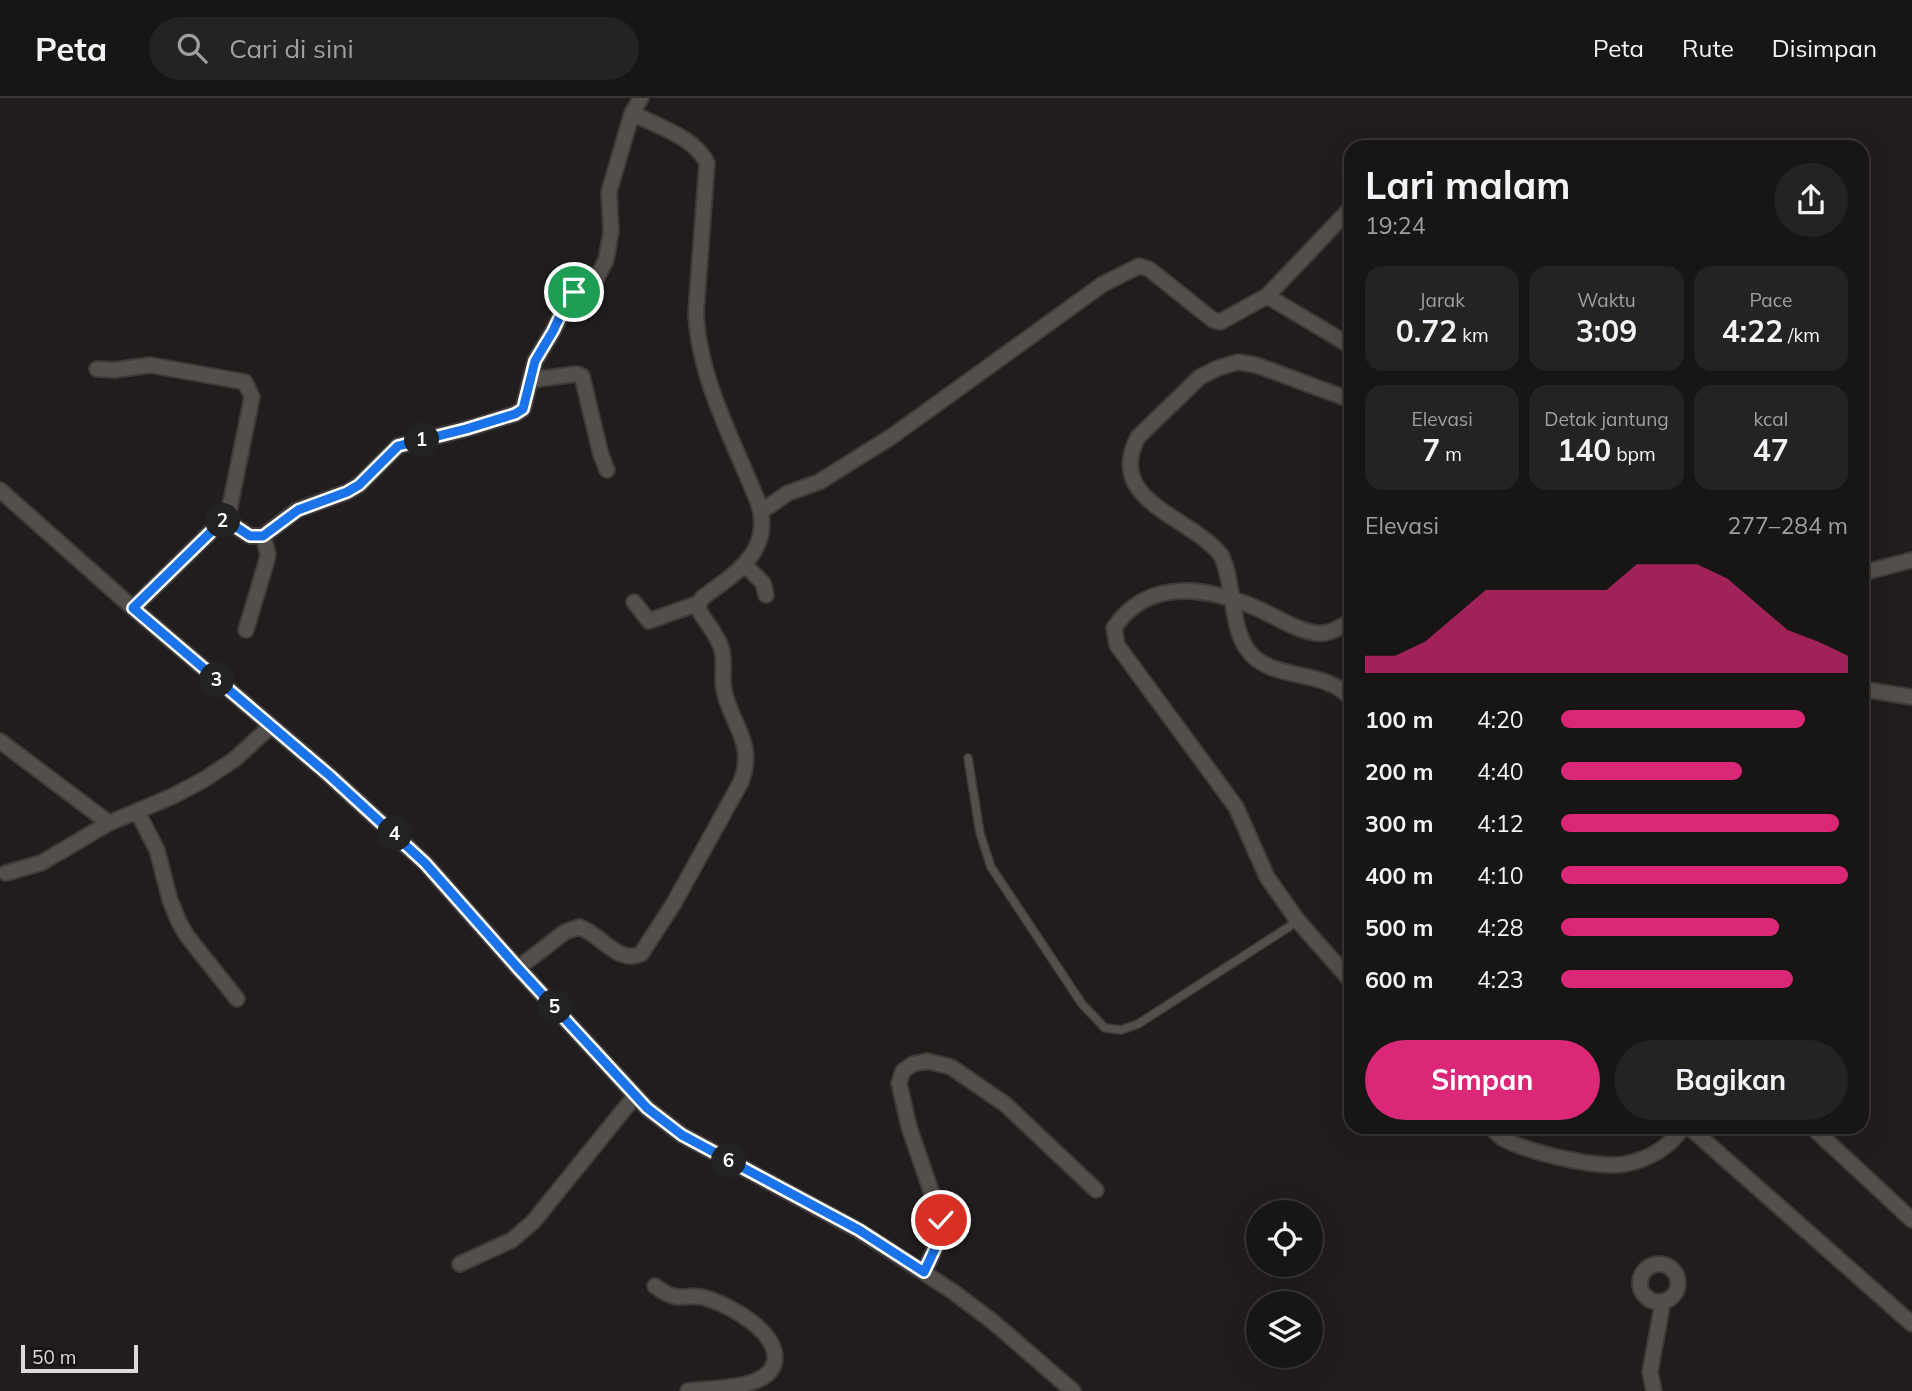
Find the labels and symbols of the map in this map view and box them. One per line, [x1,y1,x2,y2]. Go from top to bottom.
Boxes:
pin [544,262,604,322]
pin: 1 [404,422,440,458]
pin: 2 [206,504,241,538]
pin: 3 [200,662,234,698]
pin: 4 [378,816,412,852]
pin: 5 [538,990,572,1024]
pin: 6 [712,1144,746,1178]
pin [911,1190,971,1250]
scale bar [21,1342,138,1374]

